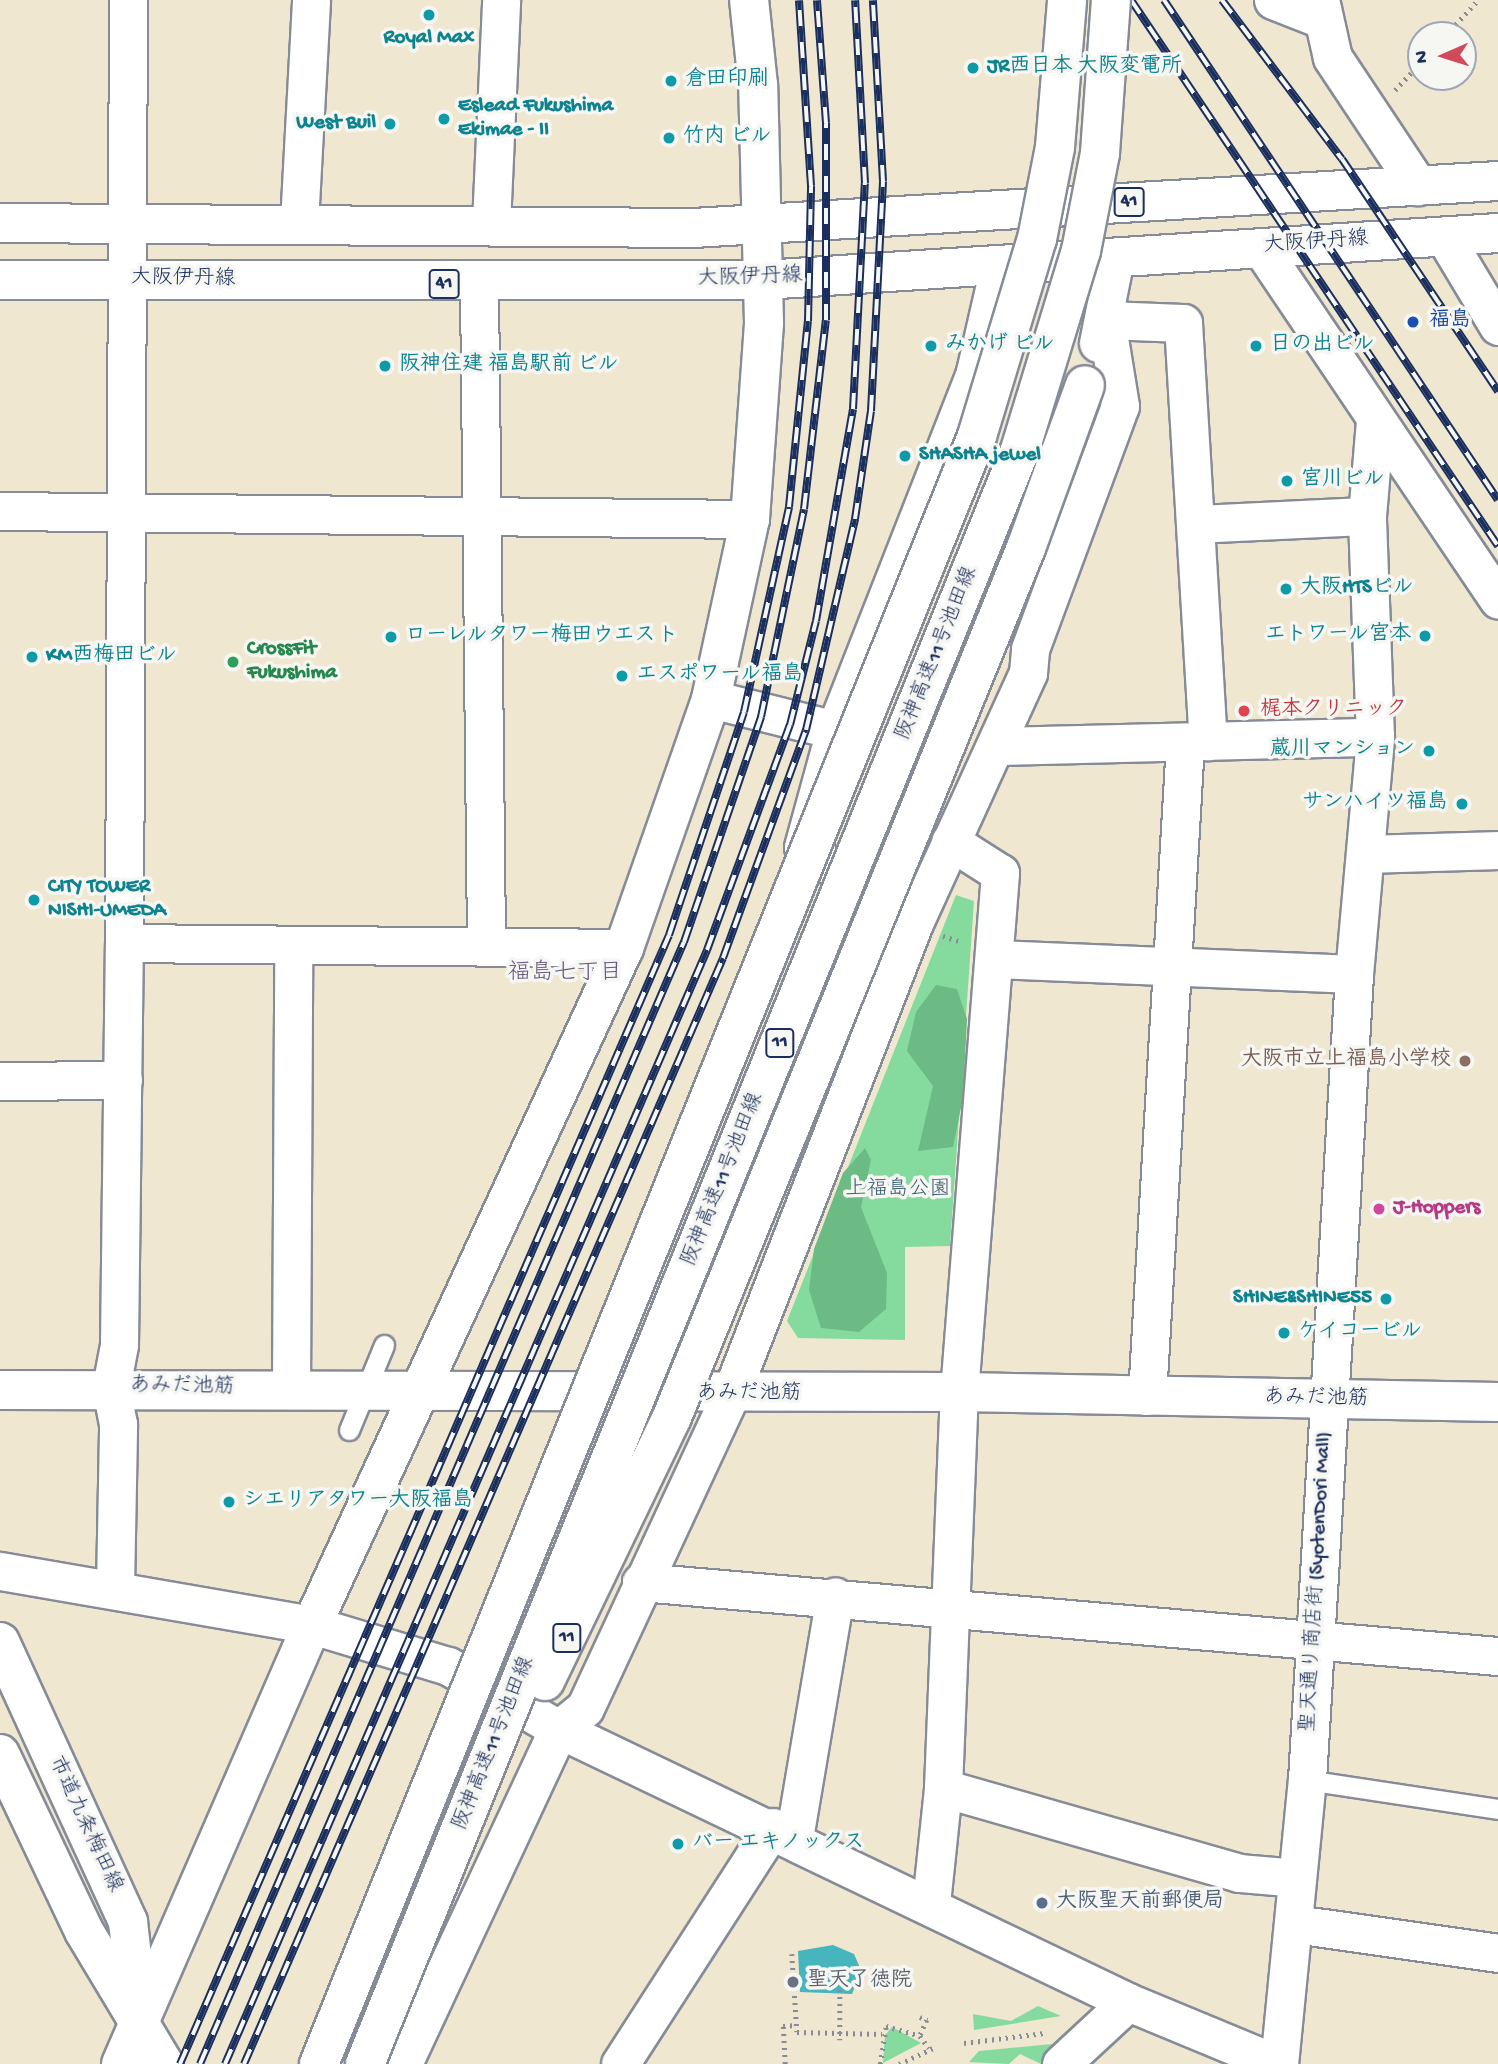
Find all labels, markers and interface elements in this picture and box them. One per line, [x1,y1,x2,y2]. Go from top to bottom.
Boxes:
marker: Royal Max [421,7,437,23]
north arrow [1407,21,1477,91]
place label: Royal Max [384,26,474,52]
text: N [1411,50,1434,64]
place label: JR西日本 大阪変電所 [987,55,1182,81]
marker: JR西日本 大阪変電所 [965,60,981,76]
place label: 倉田印刷 [685,68,769,94]
marker: 倉田印刷 [663,73,679,89]
place label: Eslead Fukushima Ekimae - II [458,94,613,144]
place label: West Buil [296,111,376,137]
marker: Eslead Fukushima Ekimae - II [436,111,452,127]
marker: West Buil [382,116,398,132]
place label: 竹内 ビル [683,125,772,151]
marker: 竹内 ビル [661,130,677,146]
road number: 41 [1113,186,1145,218]
street label: 大阪伊丹線 [1263,228,1369,260]
street label: 大阪伊丹線 [697,265,803,293]
street label: 大阪伊丹線 [130,266,236,294]
road number: 41 [428,268,460,300]
place label: 福島 [1429,309,1471,335]
marker: 福島 [1403,312,1423,332]
place label: みかげ ビル [945,333,1055,359]
place label: 日の出ビル [1270,333,1375,359]
marker: みかげ ビル [923,338,939,354]
marker: 日の出ビル [1248,338,1264,354]
place label: 阪神住建 福島駅前 ビル [399,353,619,379]
marker: 阪神住建 福島駅前 ビル [377,358,393,374]
place label: SHASHA jewel [919,443,1041,469]
marker: SHASHA jewel [897,448,913,464]
place label: 宮川ビル [1301,468,1385,494]
marker: 宮川ビル [1279,473,1295,489]
street label: 阪神高速11号池田線 [892,564,984,744]
place label: 大阪HTSビル [1300,576,1414,602]
marker: 大阪HTSビル [1278,581,1294,597]
place label: エトワール宮本 [1264,623,1411,649]
place label: ローレルタワー梅田ウエスト [405,624,678,650]
marker: エトワール宮本 [1417,628,1433,644]
marker: ローレルタワー梅田ウエスト [383,629,399,645]
place label: CrossFit Fukushima [247,637,337,687]
place label: KM西梅田ビル [46,644,177,670]
marker: KM西梅田ビル [24,649,40,665]
marker: CrossFit Fukushima [225,654,241,670]
place label: エスポワール福島 [636,663,804,689]
marker: エスポワール福島 [614,668,630,684]
place label: 梶本クリニック [1260,698,1407,724]
marker: 梶本クリニック [1234,701,1254,721]
place label: 蔵川マンション [1268,738,1415,764]
marker: 蔵川マンション [1421,743,1437,759]
place label: サンハイツ福島 [1301,791,1448,817]
marker: サンハイツ福島 [1454,796,1470,812]
place label: CITY TOWER NISHI-UMEDA [48,875,166,925]
marker: CITY TOWER NISHI-UMEDA [26,892,42,908]
district label: 福島七丁目 [508,960,622,988]
road number: 11 [764,1028,796,1058]
place label: 大阪市立上福島小学校 [1241,1048,1451,1074]
marker: 大阪市立上福島小学校 [1457,1053,1473,1069]
street label: 阪神高速11号池田線 [678,1090,770,1270]
park label: 上福島公園 [846,1178,950,1204]
place label: J-Hoppers [1393,1196,1480,1222]
marker: J-Hoppers [1371,1201,1387,1217]
place label: SHINE&SHINE55 [1233,1286,1372,1312]
marker: SHINE&SHINE55 [1378,1291,1394,1307]
place label: ケイコービル [1298,1320,1424,1346]
marker: ケイコービル [1276,1325,1292,1341]
street label: あみだ池筋 [129,1374,235,1402]
street label: あみだ池筋 [697,1382,801,1408]
street label: あみだ池筋 [1263,1386,1369,1414]
street label: 聖天通り商店街 (SyotenDori Mall) [1298,1431,1338,1733]
place label: シエリアタワー大阪福島 [243,1489,474,1515]
marker: シエリアタワー大阪福島 [221,1494,237,1510]
road number: 11 [551,1622,583,1654]
street label: 阪神高速11号池田線 [449,1654,541,1834]
street label: 市道九条梅田線 [42,1753,126,1897]
place label: バー エキノックス [692,1831,865,1857]
marker: バー エキノックス [670,1836,686,1852]
place label: 大阪聖天前郵便局 [1056,1890,1224,1916]
marker: 大阪聖天前郵便局 [1034,1895,1050,1911]
place label: 聖天了徳院 [807,1969,912,1995]
marker: 聖天了徳院 [785,1974,801,1990]

